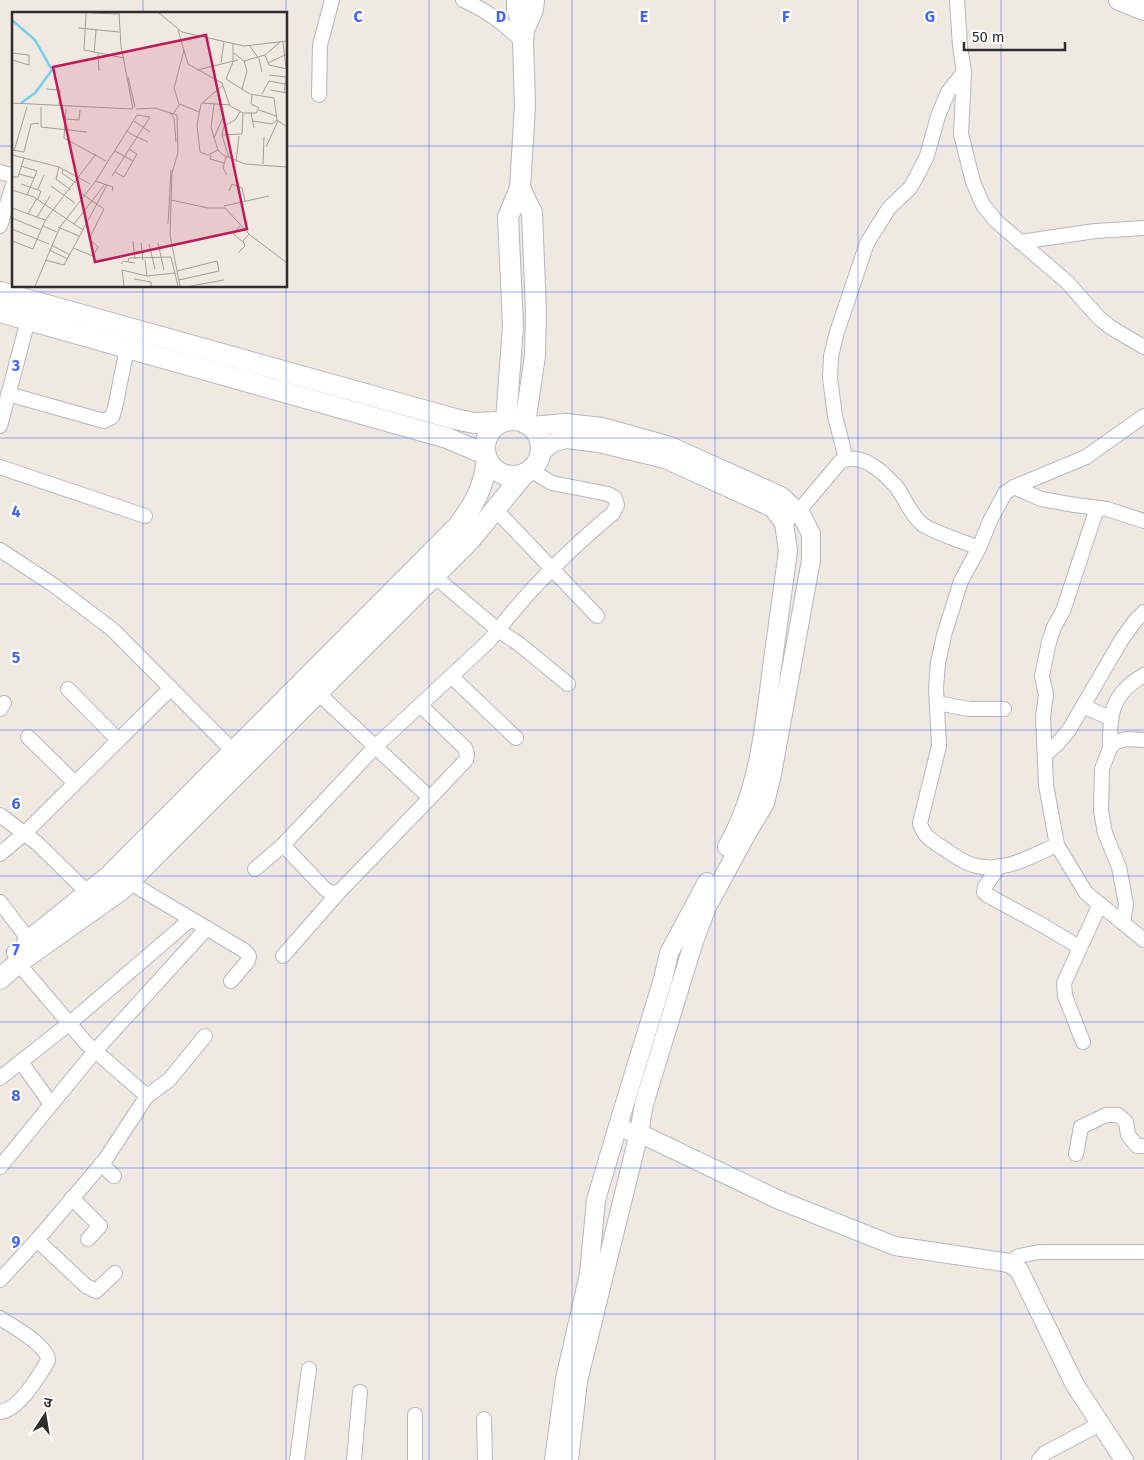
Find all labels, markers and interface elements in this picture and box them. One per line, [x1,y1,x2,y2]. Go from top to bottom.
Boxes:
text: C [353,7,363,26]
text: D [496,7,506,26]
text: E [640,7,648,26]
text: F [782,7,790,26]
text: G [925,7,935,26]
inset map [12,12,288,288]
scale bar [964,20,1065,52]
text: 50 m [972,28,1005,46]
text: 3 [11,356,20,375]
text: 4 [11,502,21,521]
text: 5 [12,648,21,667]
text: 6 [11,794,21,813]
text: 7 [12,940,20,959]
text: 8 [11,1086,21,1105]
text: 9 [12,1232,21,1251]
north arrow [20,1390,70,1440]
text: उ [42,1394,54,1412]

